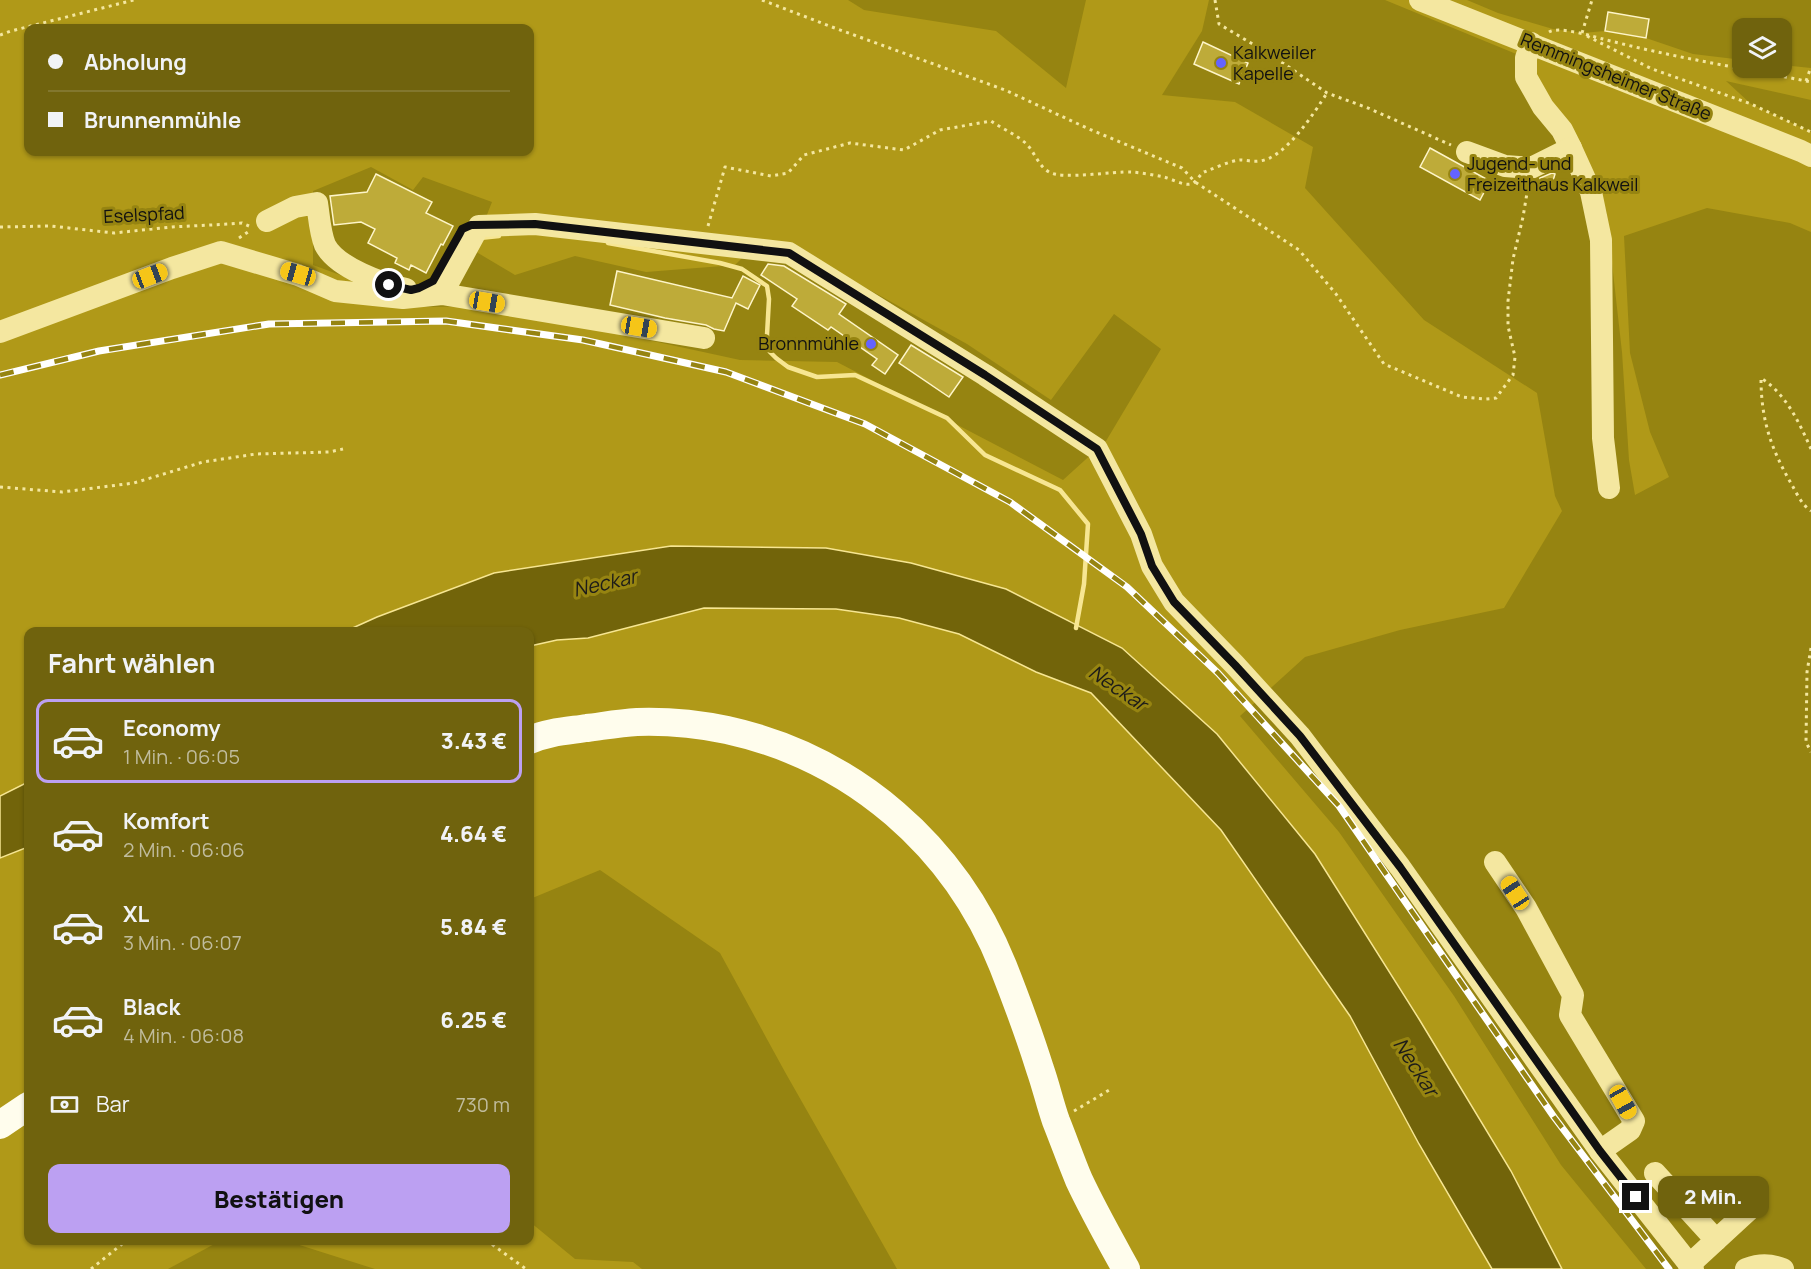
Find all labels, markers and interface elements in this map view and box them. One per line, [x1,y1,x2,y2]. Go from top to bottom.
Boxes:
map controls [1732,18,1792,78]
button: layers [1732,18,1792,78]
street label: Remmingsheimer Straße [1517,27,1715,125]
place label: Kalkweiler Kapelle [1233,40,1317,85]
text: Abholung [84,47,187,77]
marker: Kalkweiler Kapelle [1214,56,1228,70]
text: Brunnenmühle [84,105,241,135]
place label: Jugend- und Freizeithaus Kalkweil [1467,151,1638,196]
marker: Jugend- und Freizeithaus Kalkweil [1448,167,1462,181]
street label: Eselspfad [103,200,185,228]
car [278,260,318,288]
car [130,261,170,291]
route start [375,271,402,298]
car [468,290,506,314]
car [620,315,658,339]
place label: Bronnmühle [758,331,859,355]
marker: Bronnmühle [864,337,878,351]
water label: Neckar [570,561,642,603]
text: Fahrt wählen [48,644,216,681]
water label: Neckar [1084,658,1155,718]
text: Economy [123,713,221,743]
icon: car [51,714,105,768]
text: 3.43 € [441,726,507,756]
text: 1 Min. · 06:05 [123,743,240,770]
text: Komfort [123,806,210,836]
icon: car [51,807,105,861]
text: 4.64 € [440,819,507,849]
text: 2 Min. · 06:06 [123,836,245,863]
car [1498,873,1532,913]
text: XL [123,899,149,929]
icon: car [51,900,105,954]
text: 5.84 € [440,912,507,942]
text: 3 Min. · 06:07 [123,929,242,956]
text: Black [123,992,180,1022]
icon: car [51,993,105,1047]
text: 6.25 € [440,1005,507,1035]
text: 4 Min. · 06:08 [123,1022,244,1049]
water label: Neckar [1387,1032,1447,1104]
car [1606,1082,1640,1122]
icon: cash [48,1088,81,1121]
text: Bar [96,1089,130,1119]
text: 730 m [456,1091,510,1118]
button: Bestätigen [48,1164,510,1233]
callout: 2 Min. [1657,1176,1768,1218]
route end [1622,1183,1649,1210]
text: 2 Min. [1684,1183,1743,1210]

